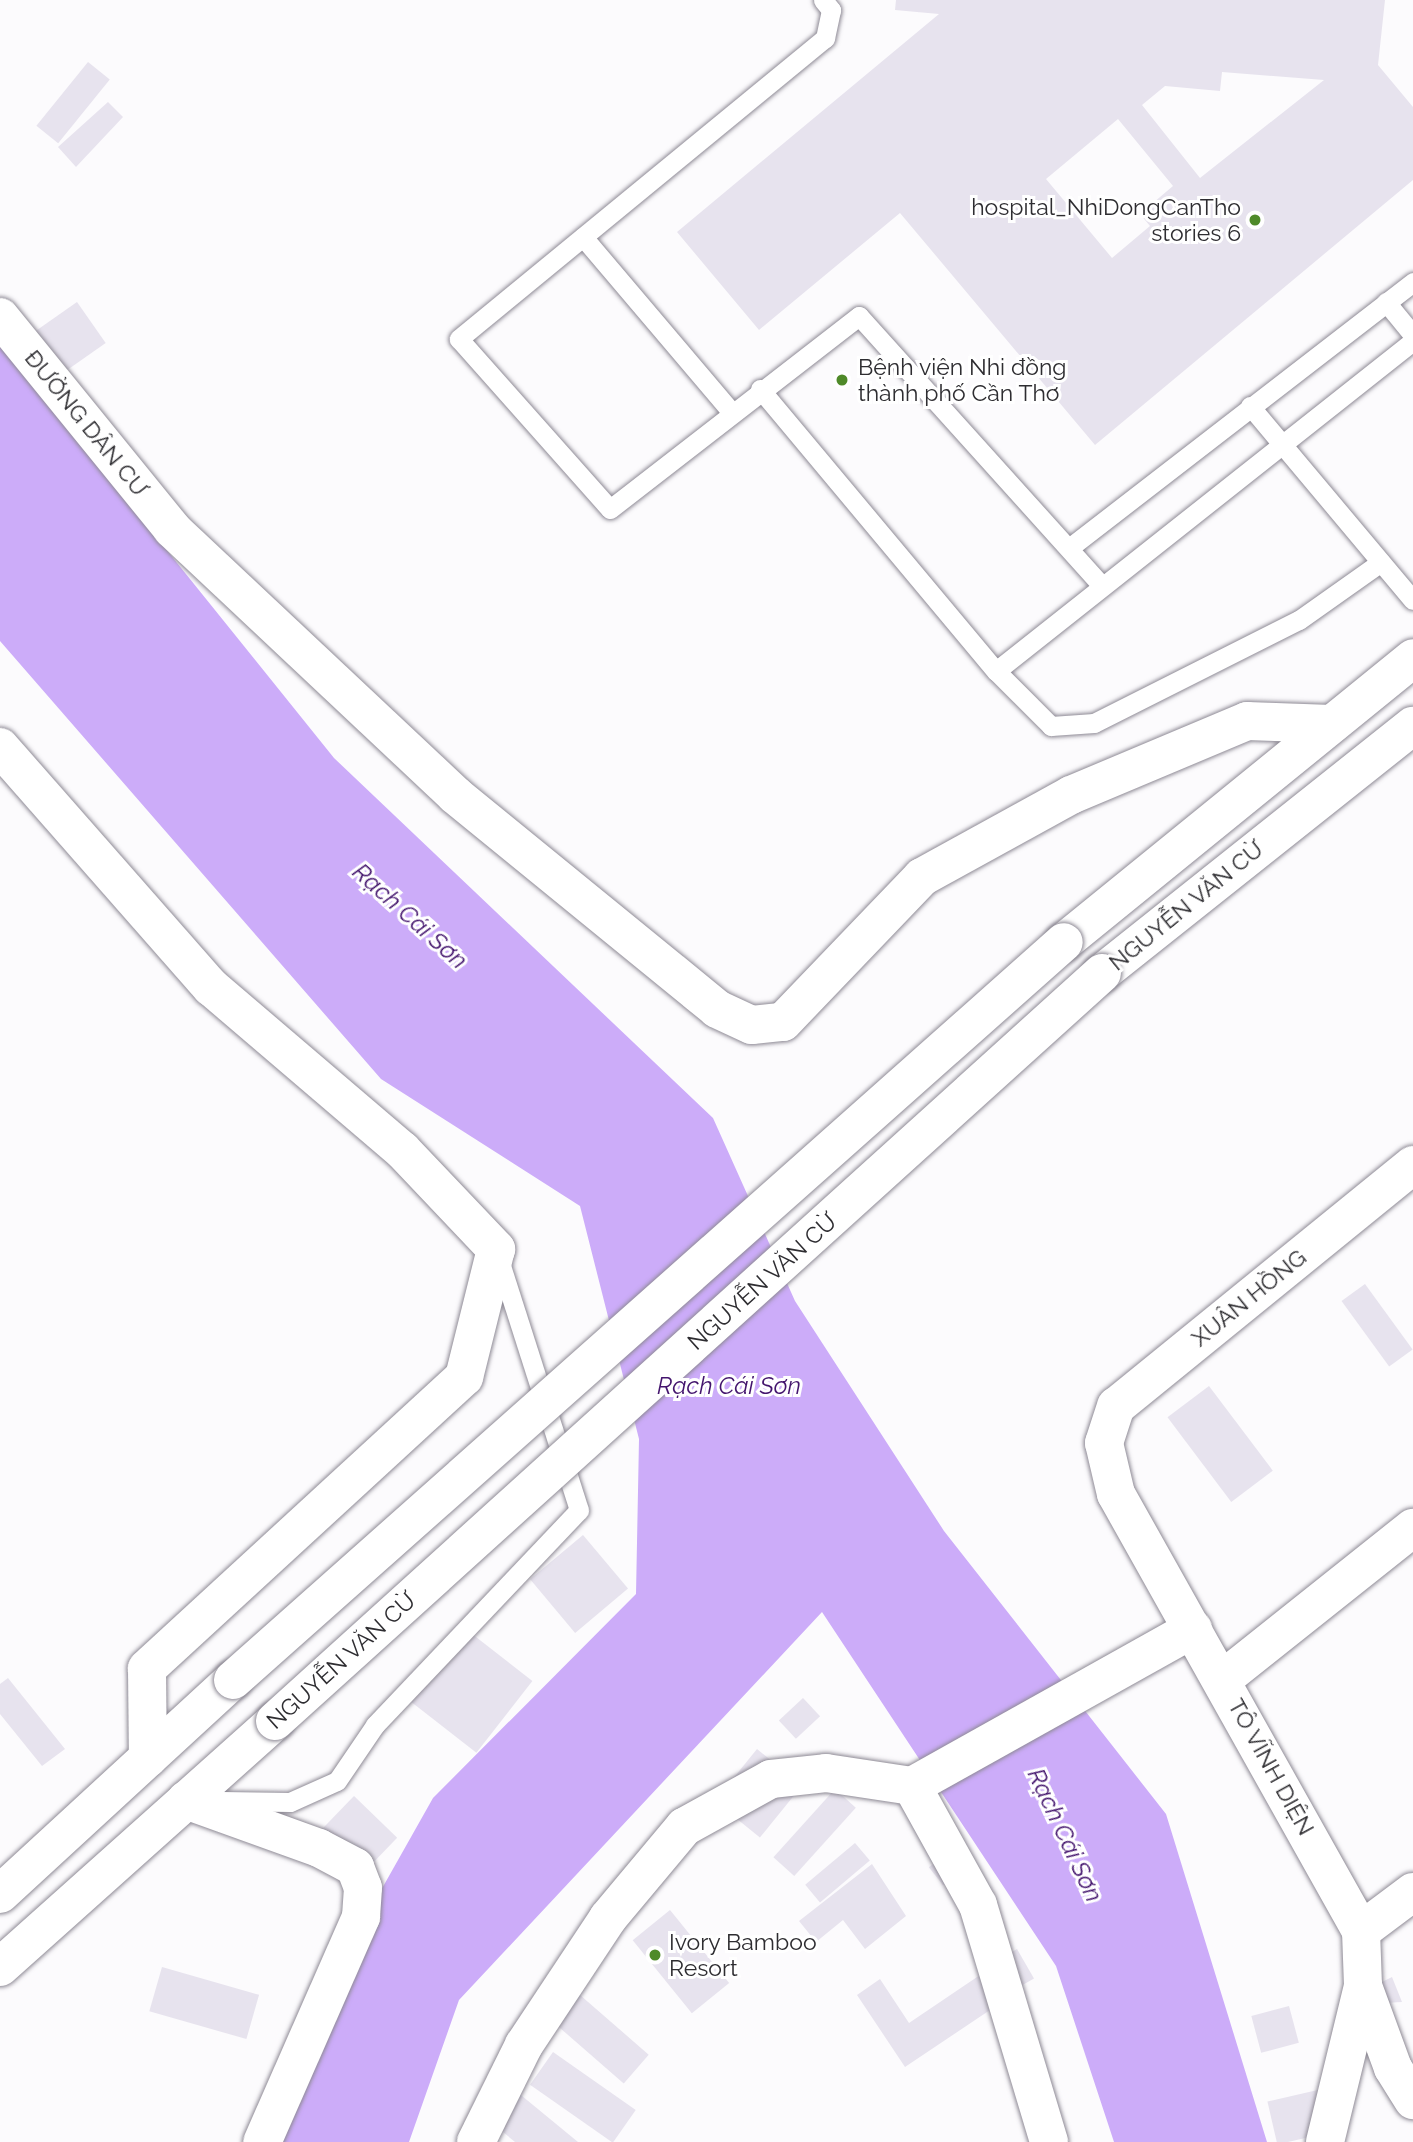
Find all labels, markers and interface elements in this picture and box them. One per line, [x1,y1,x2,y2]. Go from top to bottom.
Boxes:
place label: hospital_NhiDongCanTho stories 6 [971,193,1241,247]
marker: hospital_NhiDongCanTho stories 6 [1247,212,1263,228]
street label: ĐƯỜNG DÂN CƯ [19,345,153,501]
place label: Bệnh viện Nhi đồng thành phố Cần Thơ [858,353,1067,407]
marker: Bệnh viện Nhi đồng thành phố Cần Thơ [832,370,852,390]
street label: NGUYỄN VĂN CỪ [1103,835,1269,977]
water label: Rạch Cái Sơn [347,857,473,975]
street label: NGUYỄN VĂN CỪ [682,1208,842,1356]
street label: XUÂN HỒNG [1186,1244,1312,1352]
water label: Rạch Cái Sơn [657,1372,801,1400]
street label: NGUYỄN VĂN CỪ [261,1587,421,1735]
street label: TÔ VĨNH DIỆN [1222,1694,1320,1840]
water label: Rạch Cái Sơn [1022,1764,1108,1906]
place label: Ivory Bamboo Resort [669,1928,817,1982]
marker: Ivory Bamboo Resort [647,1947,663,1963]

